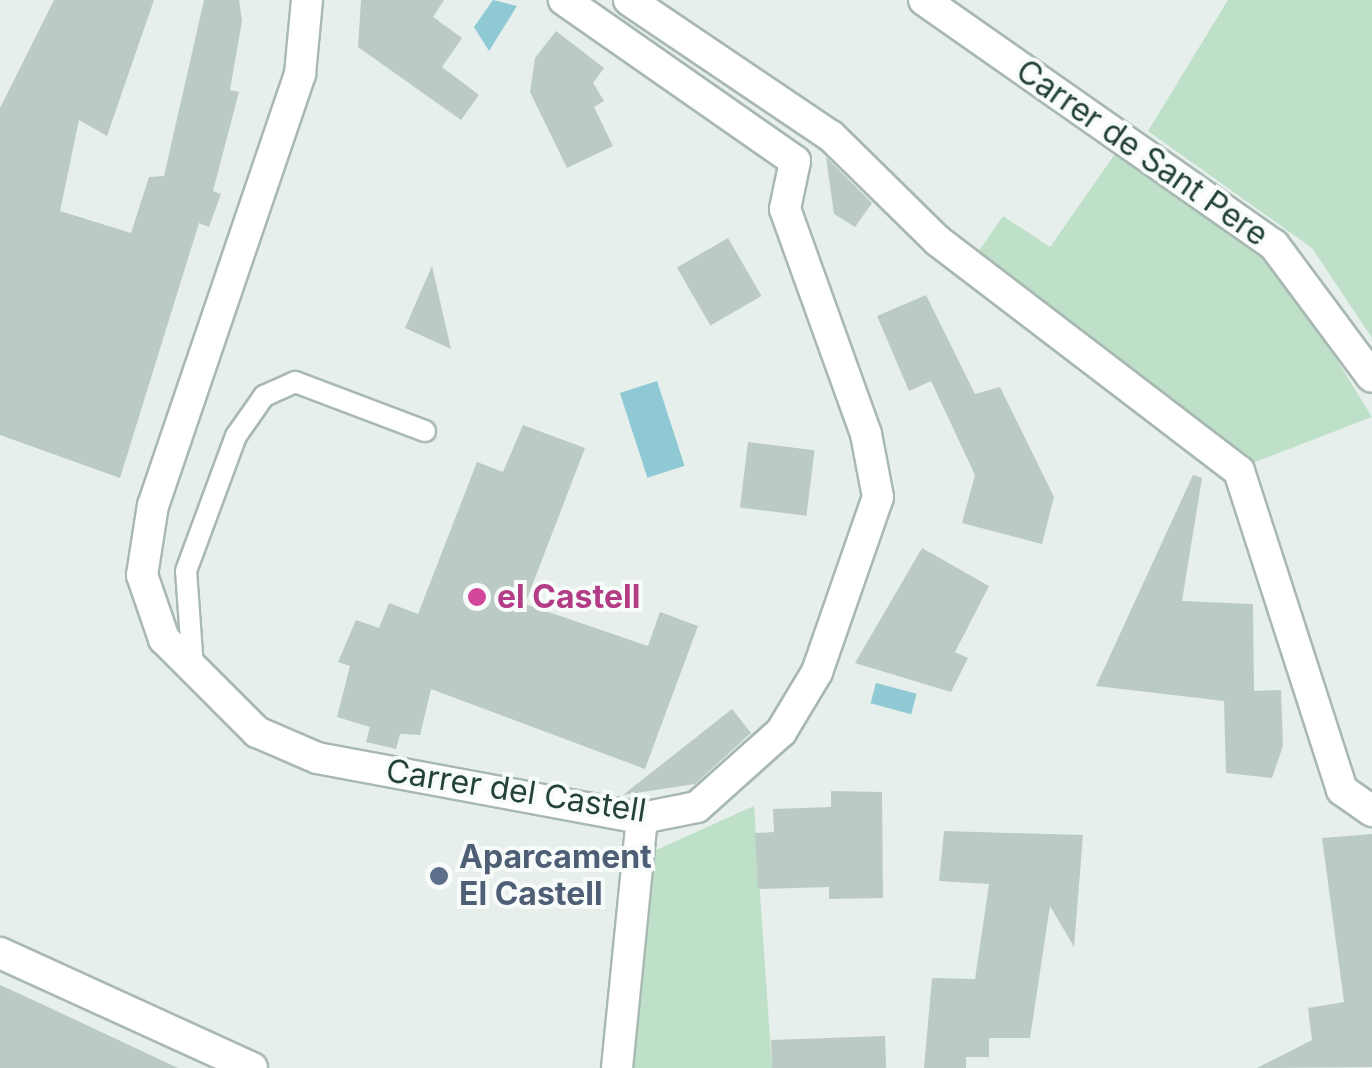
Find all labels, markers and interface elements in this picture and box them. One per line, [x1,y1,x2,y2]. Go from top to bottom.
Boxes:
street label: Carrer de Sant Pere [1009,52,1275,254]
place label: el Castell [497,578,640,616]
marker: el Castell [466,586,488,608]
street label: Carrer del Castell [383,751,649,831]
place label: Aparcament El Castell [459,839,652,914]
marker: Aparcament El Castell [428,865,450,887]

